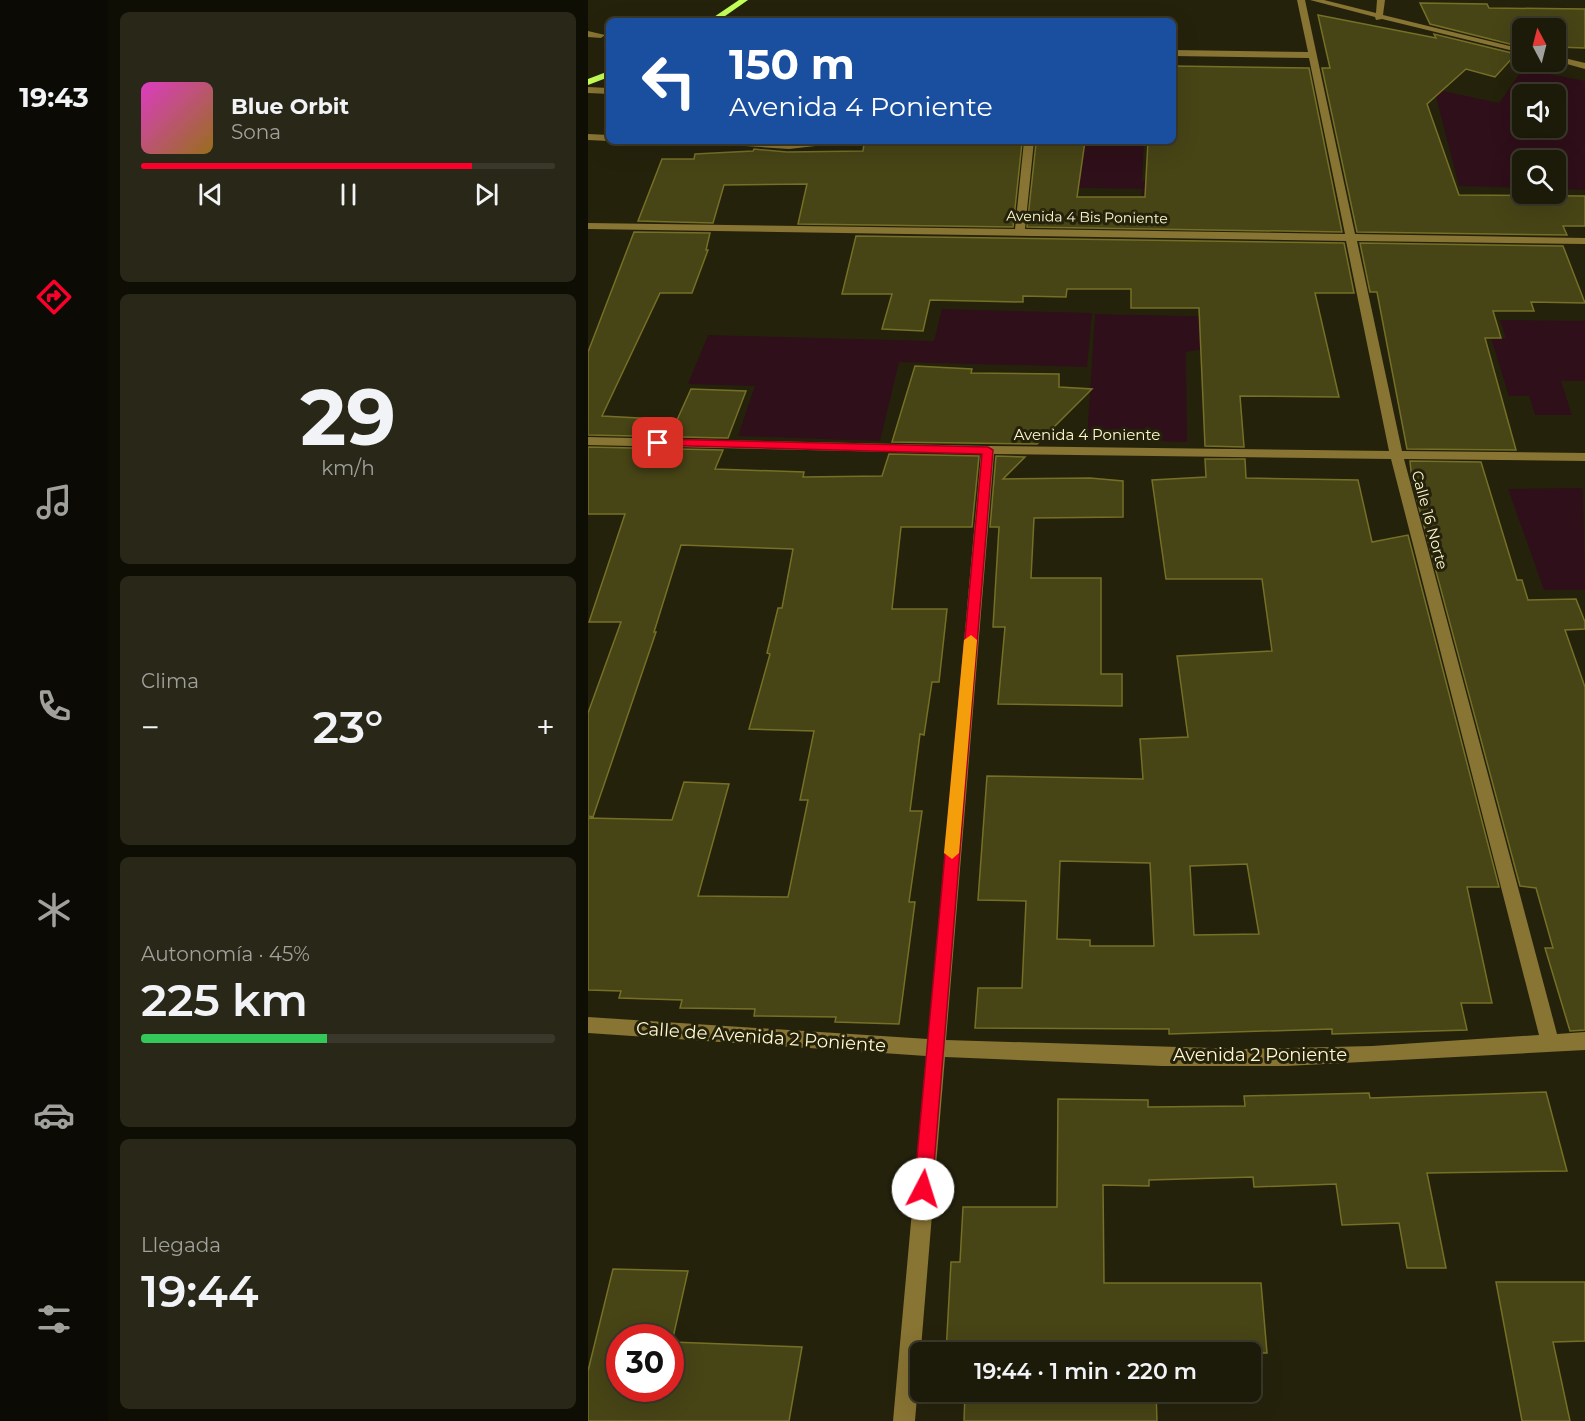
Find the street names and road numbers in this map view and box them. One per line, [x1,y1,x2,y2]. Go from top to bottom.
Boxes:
street label: Avenida 4 Bis Poniente [1006,207,1168,227]
street label: Avenida 4 Poniente [1014,425,1160,444]
street label: Calle 16 Norte [1408,468,1452,572]
street label: Calle de Avenida 2 Poniente [635,1017,887,1057]
street label: Avenida 2 Poniente [1173,1044,1347,1066]

